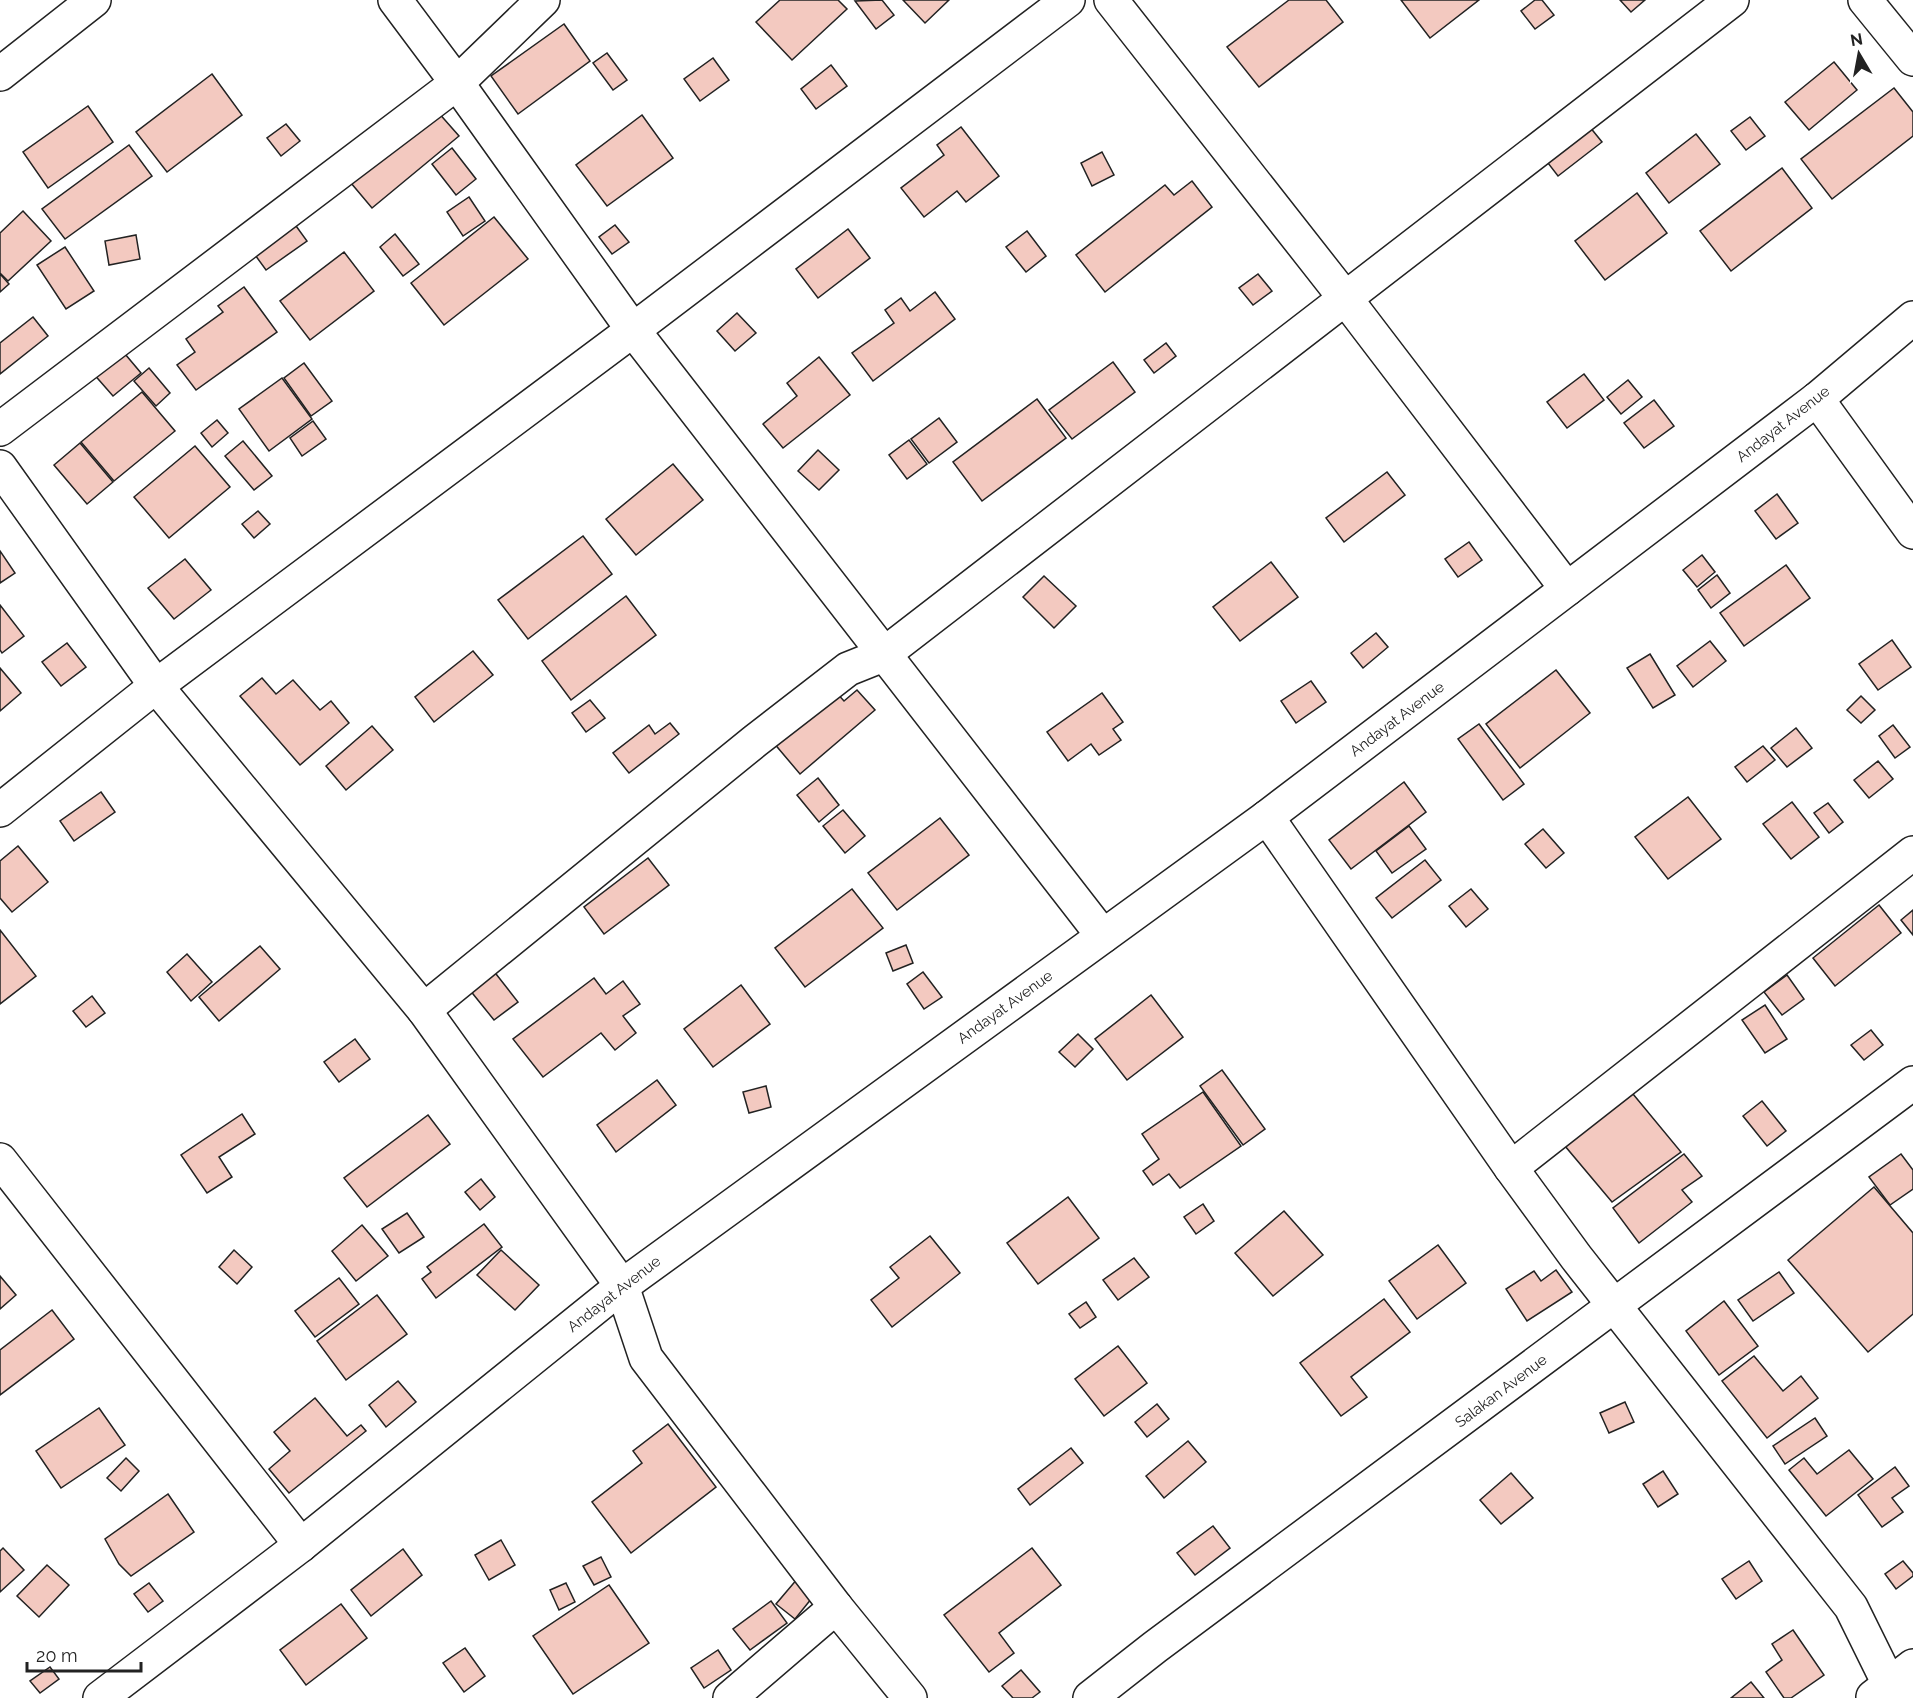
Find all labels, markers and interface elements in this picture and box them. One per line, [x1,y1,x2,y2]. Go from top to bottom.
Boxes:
north arrow [1829,24,1889,84]
text: N [1849,29,1864,50]
street label: Andayat Avenue [1733,382,1833,466]
street label: Andayat Avenue [1346,678,1448,760]
street label: Andayat Avenue [954,966,1056,1048]
street label: Andayat Avenue [564,1252,664,1336]
street label: Salakan Avenue [1452,1350,1551,1431]
scale bar [27,1635,141,1673]
text: 20 m [36,1645,78,1666]

